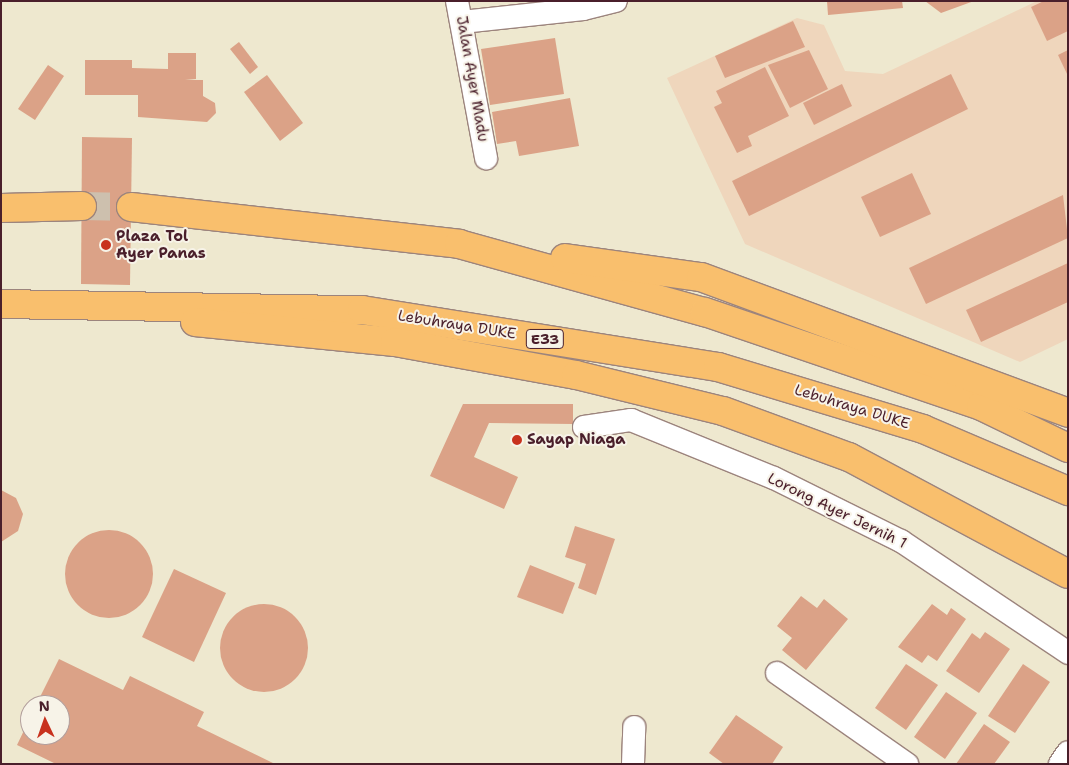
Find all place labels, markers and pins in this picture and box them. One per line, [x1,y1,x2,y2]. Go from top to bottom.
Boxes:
place label: Plaza Tol Ayer Panas [116,227,206,262]
marker: Plaza Tol Ayer Panas [100,239,112,251]
place label: Sayap Niaga [527,431,626,449]
marker: Sayap Niaga [511,434,523,446]

